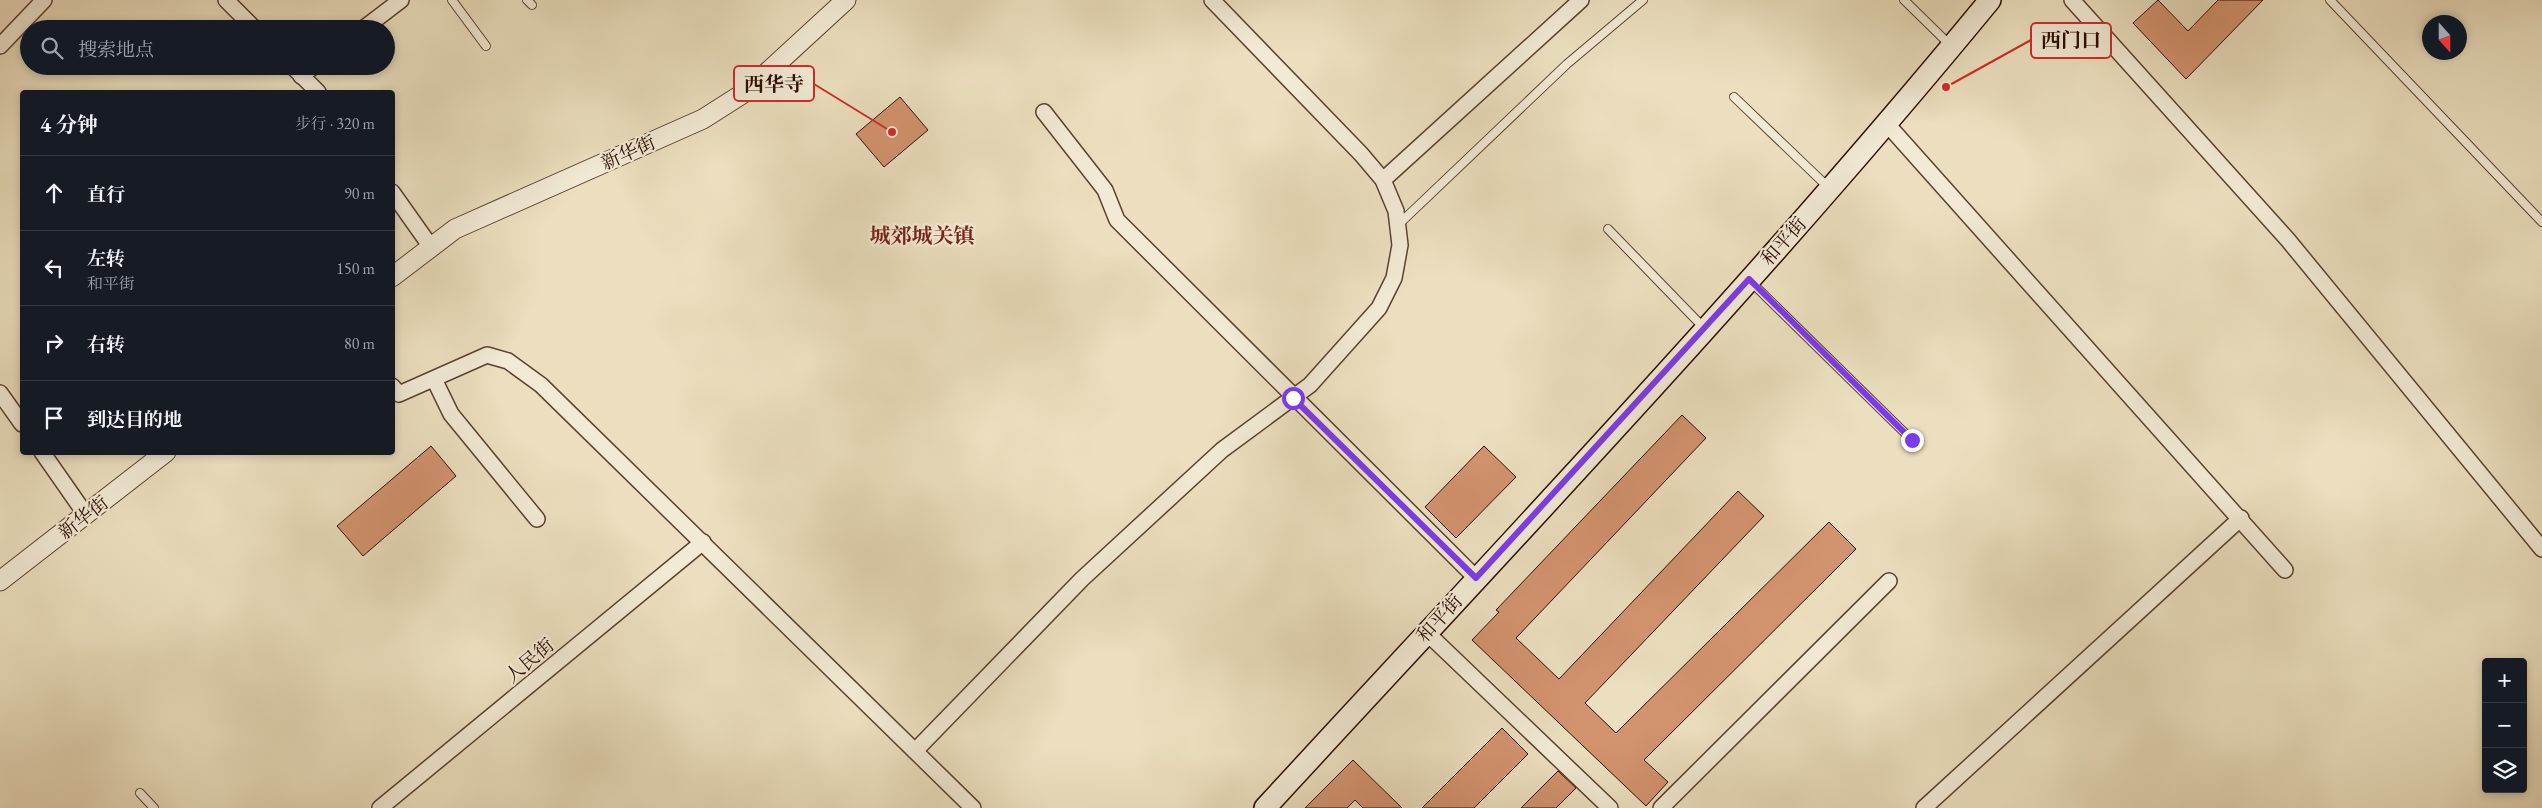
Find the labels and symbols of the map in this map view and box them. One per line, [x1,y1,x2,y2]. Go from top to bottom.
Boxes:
north arrow [2422,15,2467,60]
callout: 西门口 [2031,23,2111,58]
text: 西门口 [2041,27,2101,53]
callout: 西华寺 [734,66,814,101]
text: 西华寺 [744,71,804,97]
street label: 新华街 [597,129,659,175]
street label: 和平街 [1755,212,1812,271]
district label: 城郊城关镇 [870,222,975,249]
route start [1282,387,1305,410]
route end [1901,429,1924,452]
street label: 新华街 [53,490,113,545]
street label: 和平街 [1411,589,1468,648]
street label: 人民街 [499,632,559,688]

